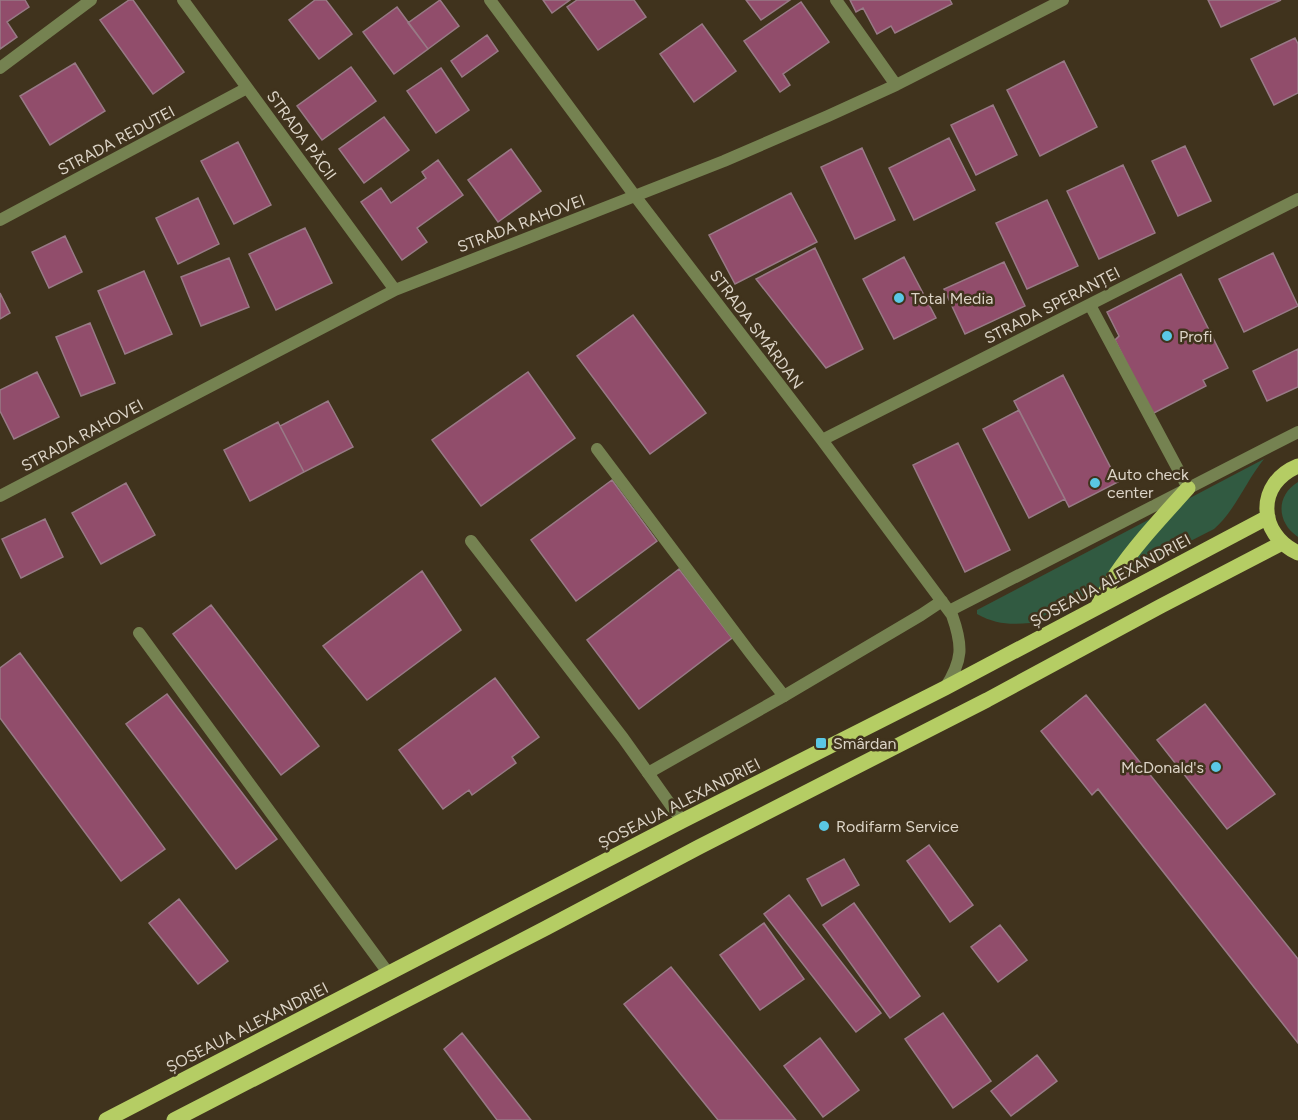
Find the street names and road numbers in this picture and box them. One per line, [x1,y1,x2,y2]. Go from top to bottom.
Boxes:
street label: STRADA PĂCII [263,87,340,184]
street label: STRADA REDUTEI [55,102,178,179]
street label: STRADA RAHOVEI [455,190,588,257]
street label: STRADA SPERANȚEI [981,263,1123,348]
street label: STRADA SMÂRDAN [706,266,807,392]
street label: STRADA RAHOVEI [18,395,146,476]
street label: ȘOSEAUA ALEXANDRIEI [1027,530,1194,631]
street label: ȘOSEAUA ALEXANDRIEI [595,754,763,853]
street label: ȘOSEAUA ALEXANDRIEI [163,978,331,1077]

